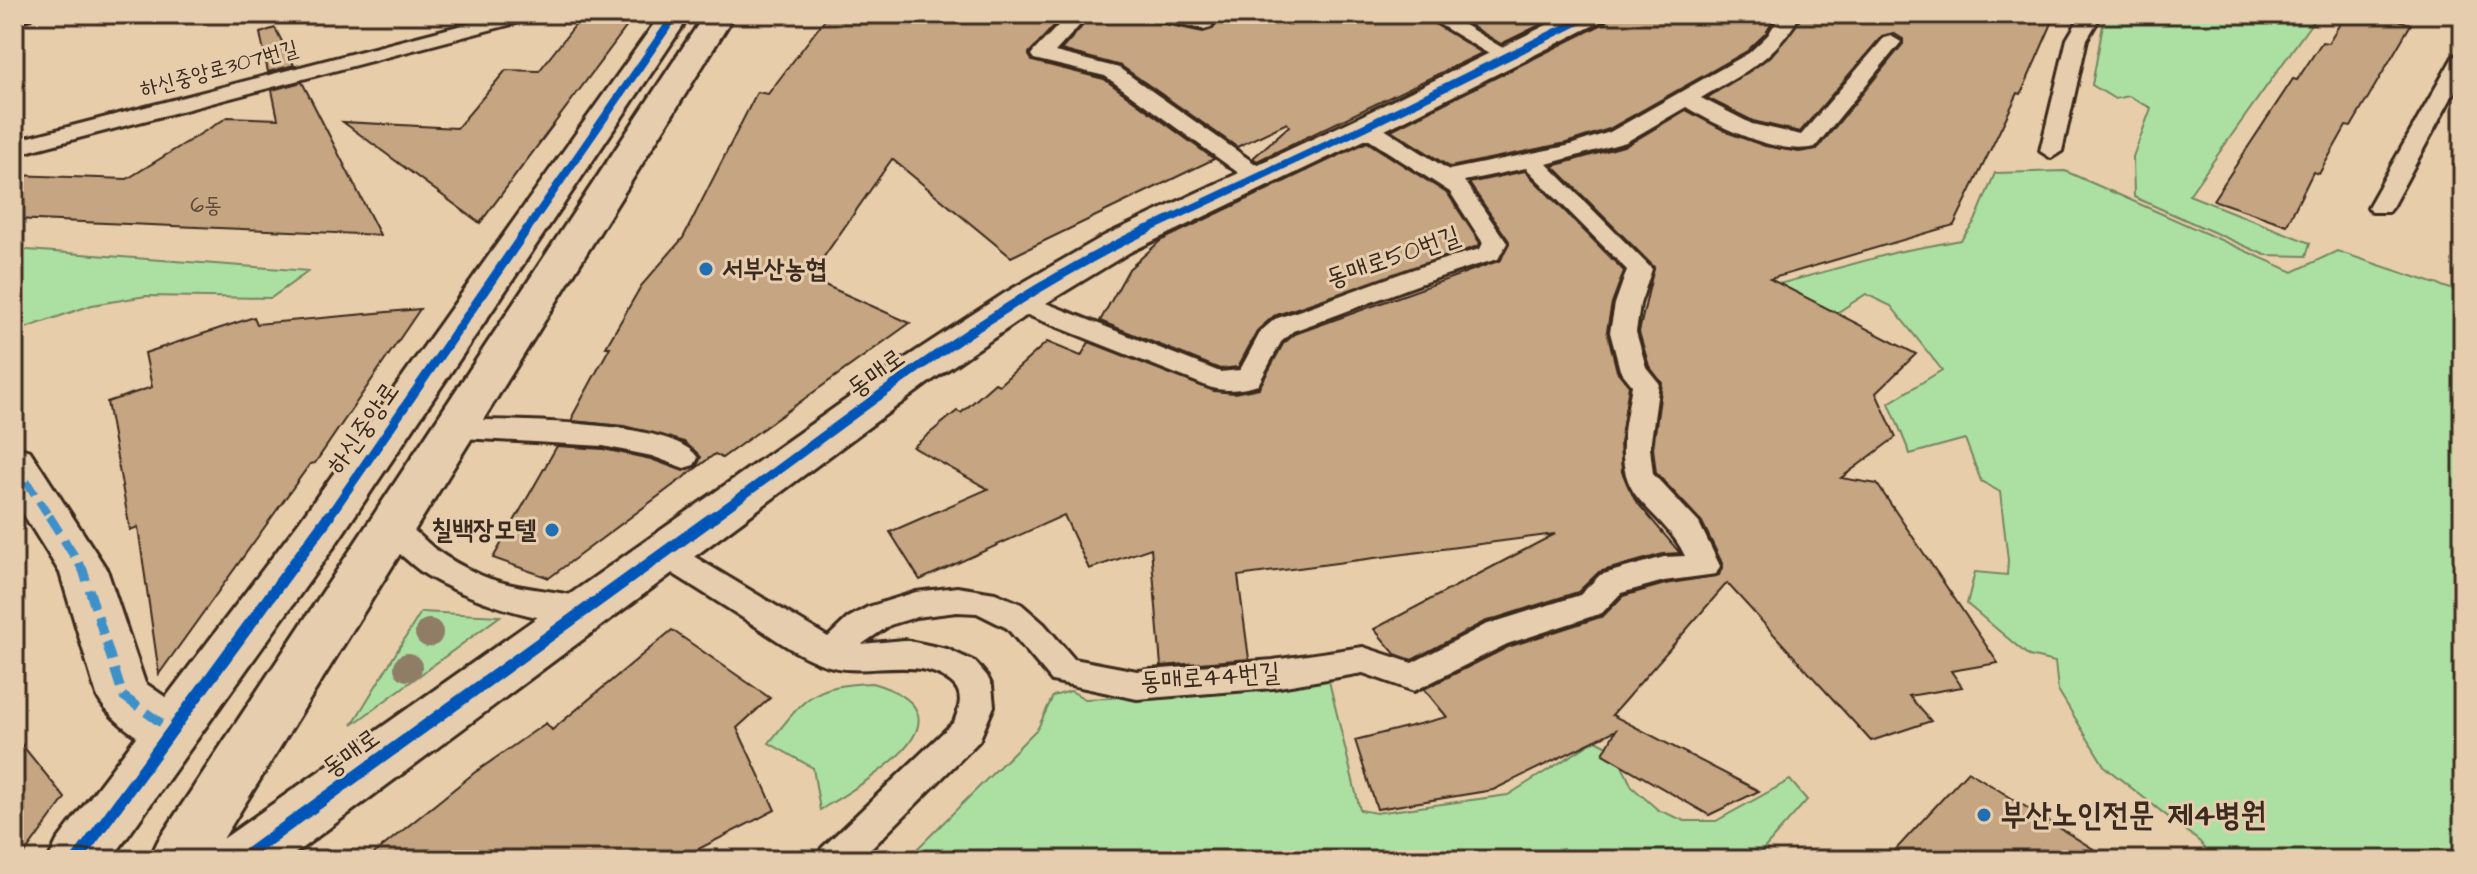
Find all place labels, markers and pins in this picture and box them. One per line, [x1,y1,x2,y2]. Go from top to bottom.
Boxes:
place label: 서부산농협 [722,251,827,287]
marker: 서부산농협 [697,260,715,278]
place label: 칠백장모텔 [431,512,537,548]
marker: 칠백장모텔 [543,521,561,539]
place label: 부산노인전문 제4병원 [2000,793,2266,838]
marker: 부산노인전문 제4병원 [1975,806,1993,824]

